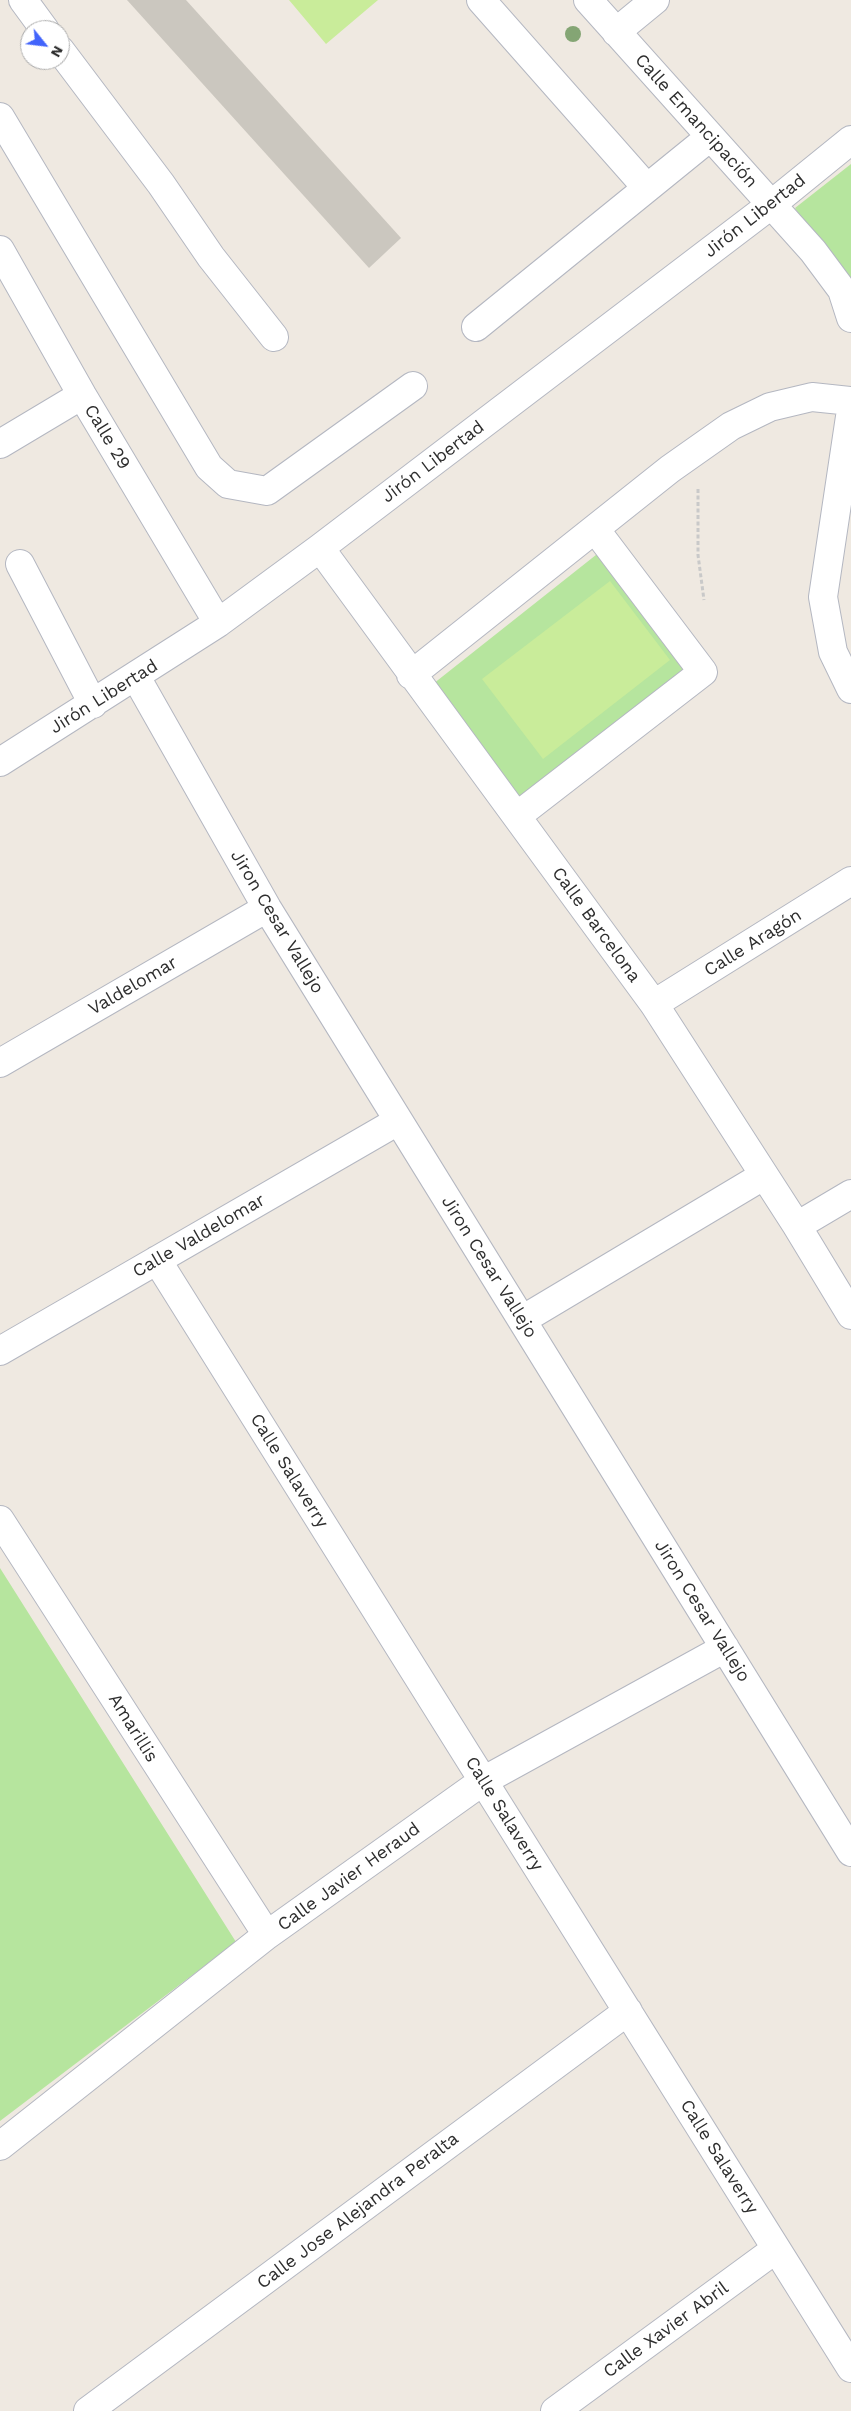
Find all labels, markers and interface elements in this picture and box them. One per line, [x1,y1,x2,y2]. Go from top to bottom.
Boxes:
north arrow [20,20,70,70]
text: N [48,43,67,60]
street label: Calle Emancipación [630,49,762,193]
street label: Jirón Libertad [700,170,810,262]
street label: Calle 29 [79,401,135,473]
street label: Jirón Libertad [377,416,489,508]
street label: Jirón Libertad [46,655,162,739]
street label: Jiron Cesar Vallejo [226,846,328,998]
street label: Calle Barcelona [547,863,645,987]
street label: Calle Aragón [700,904,806,982]
street label: Valdelomar [85,952,181,1020]
street label: Calle Valdelomar [129,1189,269,1283]
street label: Jiron Cesar Vallejo [436,1192,542,1342]
street label: Calle Salaverry [245,1410,333,1532]
street label: Jiron Cesar Vallejo [649,1536,755,1686]
street label: Amarillis [104,1690,162,1766]
street label: Calle Salaverry [460,1753,548,1875]
street label: Calle Javier Heraud [273,1818,425,1936]
street label: Calle Salaverry [675,2096,763,2218]
street label: Calle Jose Alejandra Peralta [253,2128,463,2294]
street label: Calle Xavier Abril [599,2277,733,2383]

